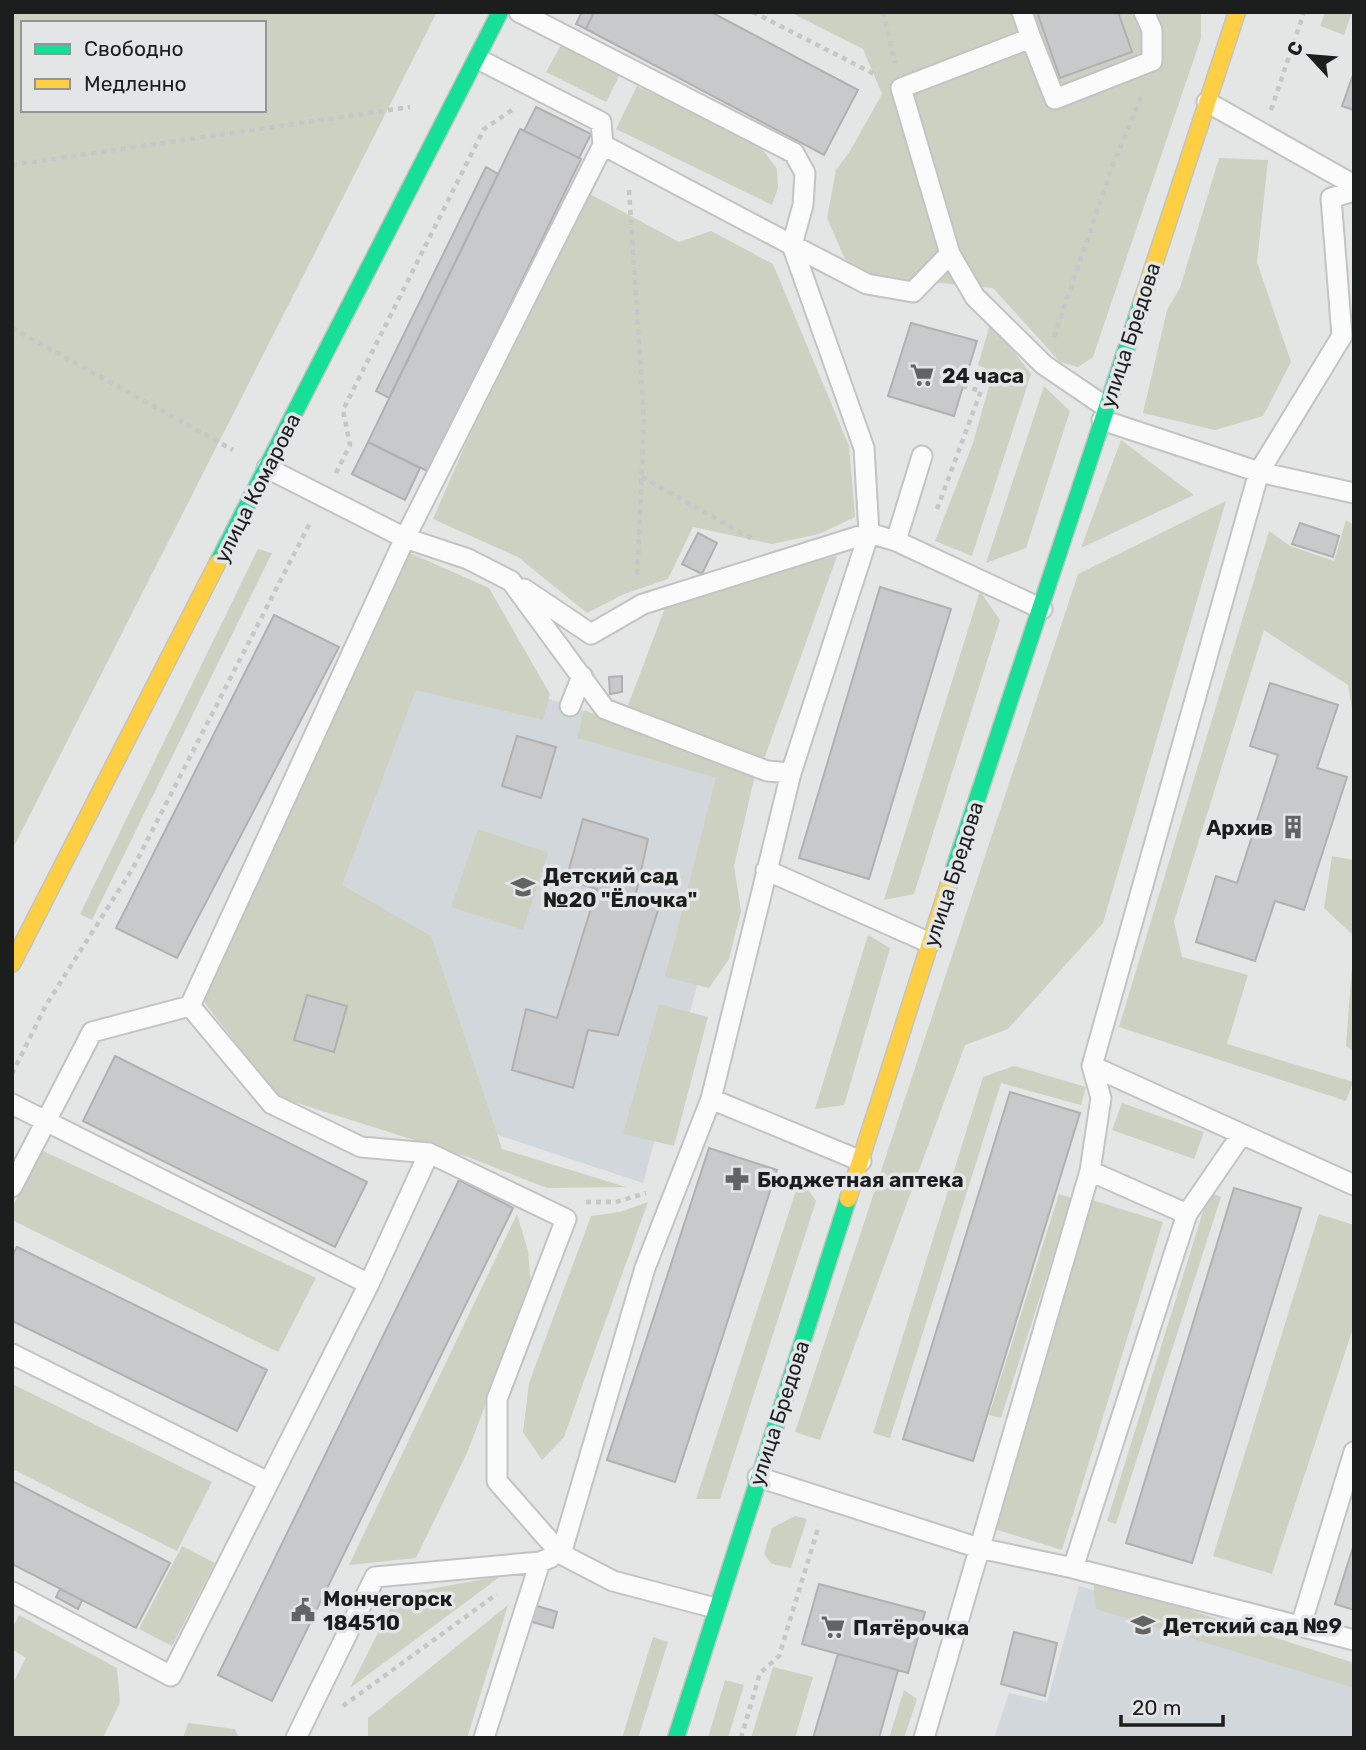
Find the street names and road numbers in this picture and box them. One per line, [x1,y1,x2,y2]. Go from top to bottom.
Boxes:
street label: улица Бредова [1095,259,1165,411]
street label: улица Комарова [209,409,305,567]
street label: улица Бредова [918,798,988,950]
street label: улица Бредова [744,1337,814,1489]

